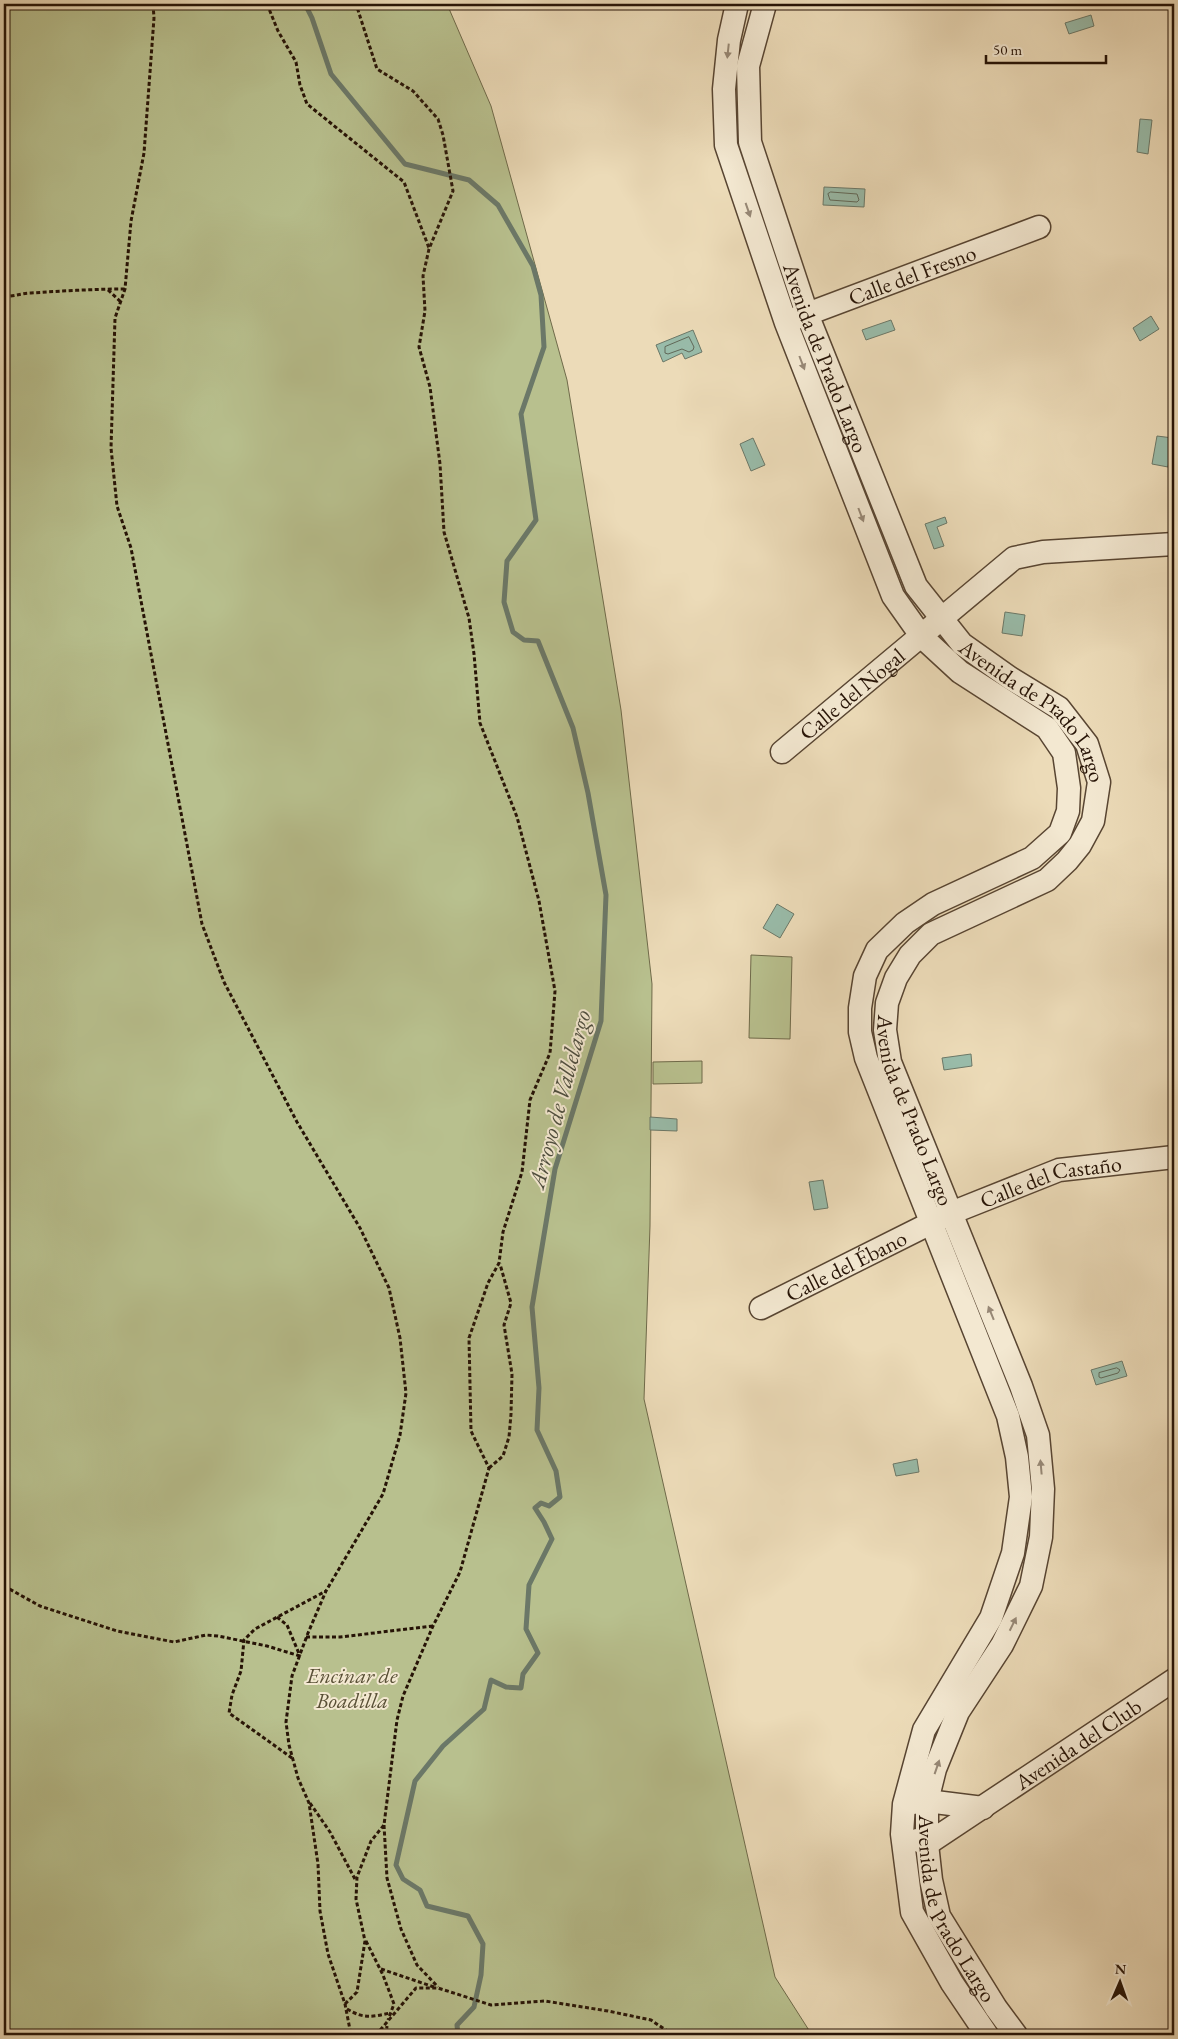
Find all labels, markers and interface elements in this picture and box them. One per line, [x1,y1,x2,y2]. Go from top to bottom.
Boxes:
scale bar [986,32,1106,64]
text: 50 m [993,40,1022,59]
one-way arrow [723,44,731,60]
one-way arrow [744,203,752,218]
street label: Calle del Fresno [844,237,980,312]
street label: Avenida de Prado Largo [776,258,876,457]
one-way arrow [799,356,806,371]
one-way arrow [857,508,865,523]
street label: Avenida de Prado Largo [953,632,1113,786]
street label: Calle del Nogal [793,641,911,746]
water label: Arroyo de Vallelargo [520,1006,598,1193]
street label: Avenida de Prado Largo [870,1013,961,1210]
street label: Calle del Castaño [975,1149,1123,1215]
street label: Calle del Ébano [780,1223,912,1308]
one-way arrow [987,1306,995,1320]
one-way arrow [1037,1459,1045,1475]
one-way arrow [1009,1617,1017,1631]
park label: Encinar de Boadilla [306,1661,398,1715]
street label: Avenida del Club [1008,1691,1147,1797]
one-way arrow [933,1759,941,1774]
street label: Avenida de Prado Largo [913,1814,1003,2008]
north arrow [1096,1956,1146,2006]
text: N [1114,1960,1127,1978]

